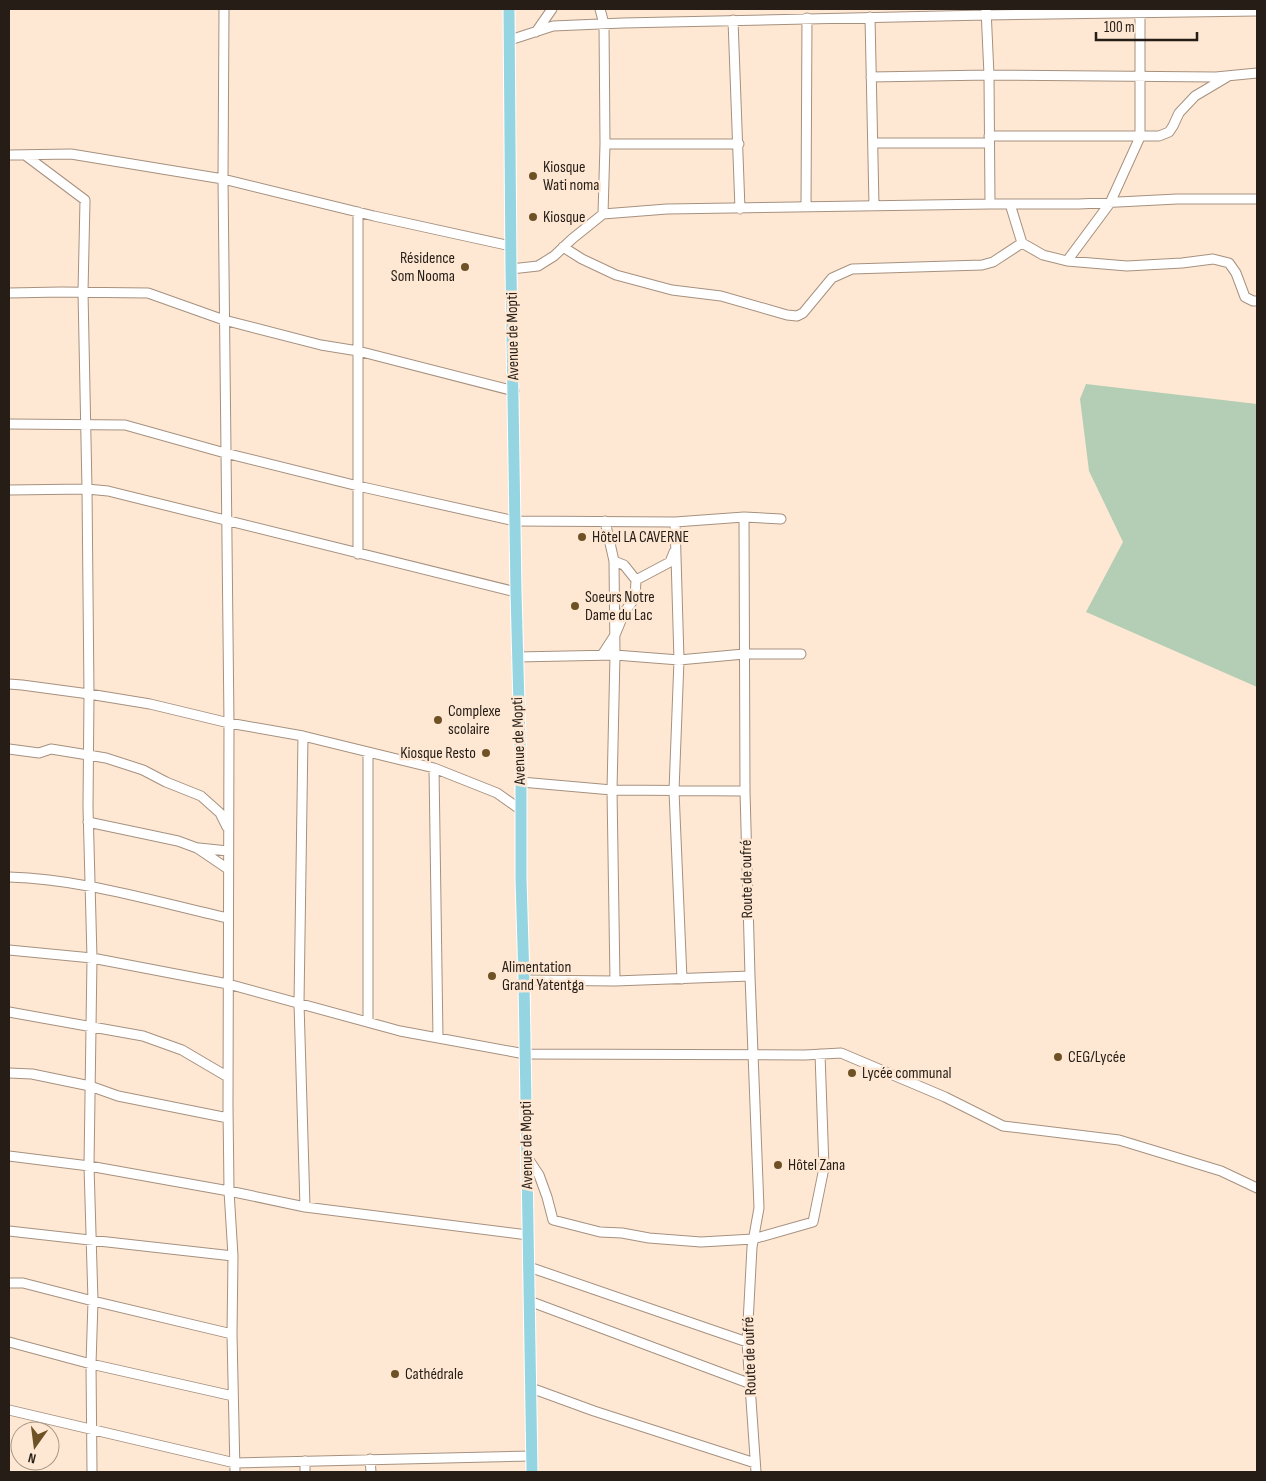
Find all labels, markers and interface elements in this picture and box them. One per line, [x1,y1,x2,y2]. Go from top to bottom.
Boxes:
scale bar [1096,10,1197,42]
text: 100 m [1104,18,1135,37]
place label: Kiosque Wati noma [543,158,599,195]
marker: Kiosque Wati noma [527,170,539,182]
place label: Kiosque [543,208,585,227]
marker: Kiosque [527,211,539,223]
place label: Résidence Som Nooma [391,249,455,286]
marker: Résidence Som Nooma [459,261,471,273]
street label: Avenue de Mopti [503,292,523,381]
place label: Hôtel LA CAVERNE [592,528,689,547]
marker: Hôtel LA CAVERNE [576,531,588,543]
place label: Soeurs Notre Dame du Lac [585,588,655,625]
marker: Soeurs Notre Dame du Lac [569,600,581,612]
street label: Avenue de Mopti [508,697,530,786]
place label: Complexe scolaire [448,702,501,739]
marker: Complexe scolaire [432,714,444,726]
place label: Kiosque Resto [400,744,476,763]
marker: Kiosque Resto [480,747,492,759]
street label: Route de oufré [737,840,757,918]
place label: Alimentation Grand Yatentga [501,958,584,995]
marker: Alimentation Grand Yatentga [486,970,498,982]
place label: CEG/Lycée [1068,1048,1126,1067]
marker: CEG/Lycée [1052,1051,1064,1063]
place label: Lycée communal [862,1064,952,1083]
marker: Lycée communal [846,1067,858,1079]
street label: Avenue de Mopti [517,1101,537,1190]
place label: Hôtel Zana [788,1156,845,1175]
marker: Hôtel Zana [772,1159,784,1171]
street label: Route de oufré [739,1316,761,1396]
place label: Cathédrale [405,1365,463,1384]
marker: Cathédrale [389,1368,401,1380]
north arrow [10,1421,60,1471]
text: N [26,1449,38,1467]

